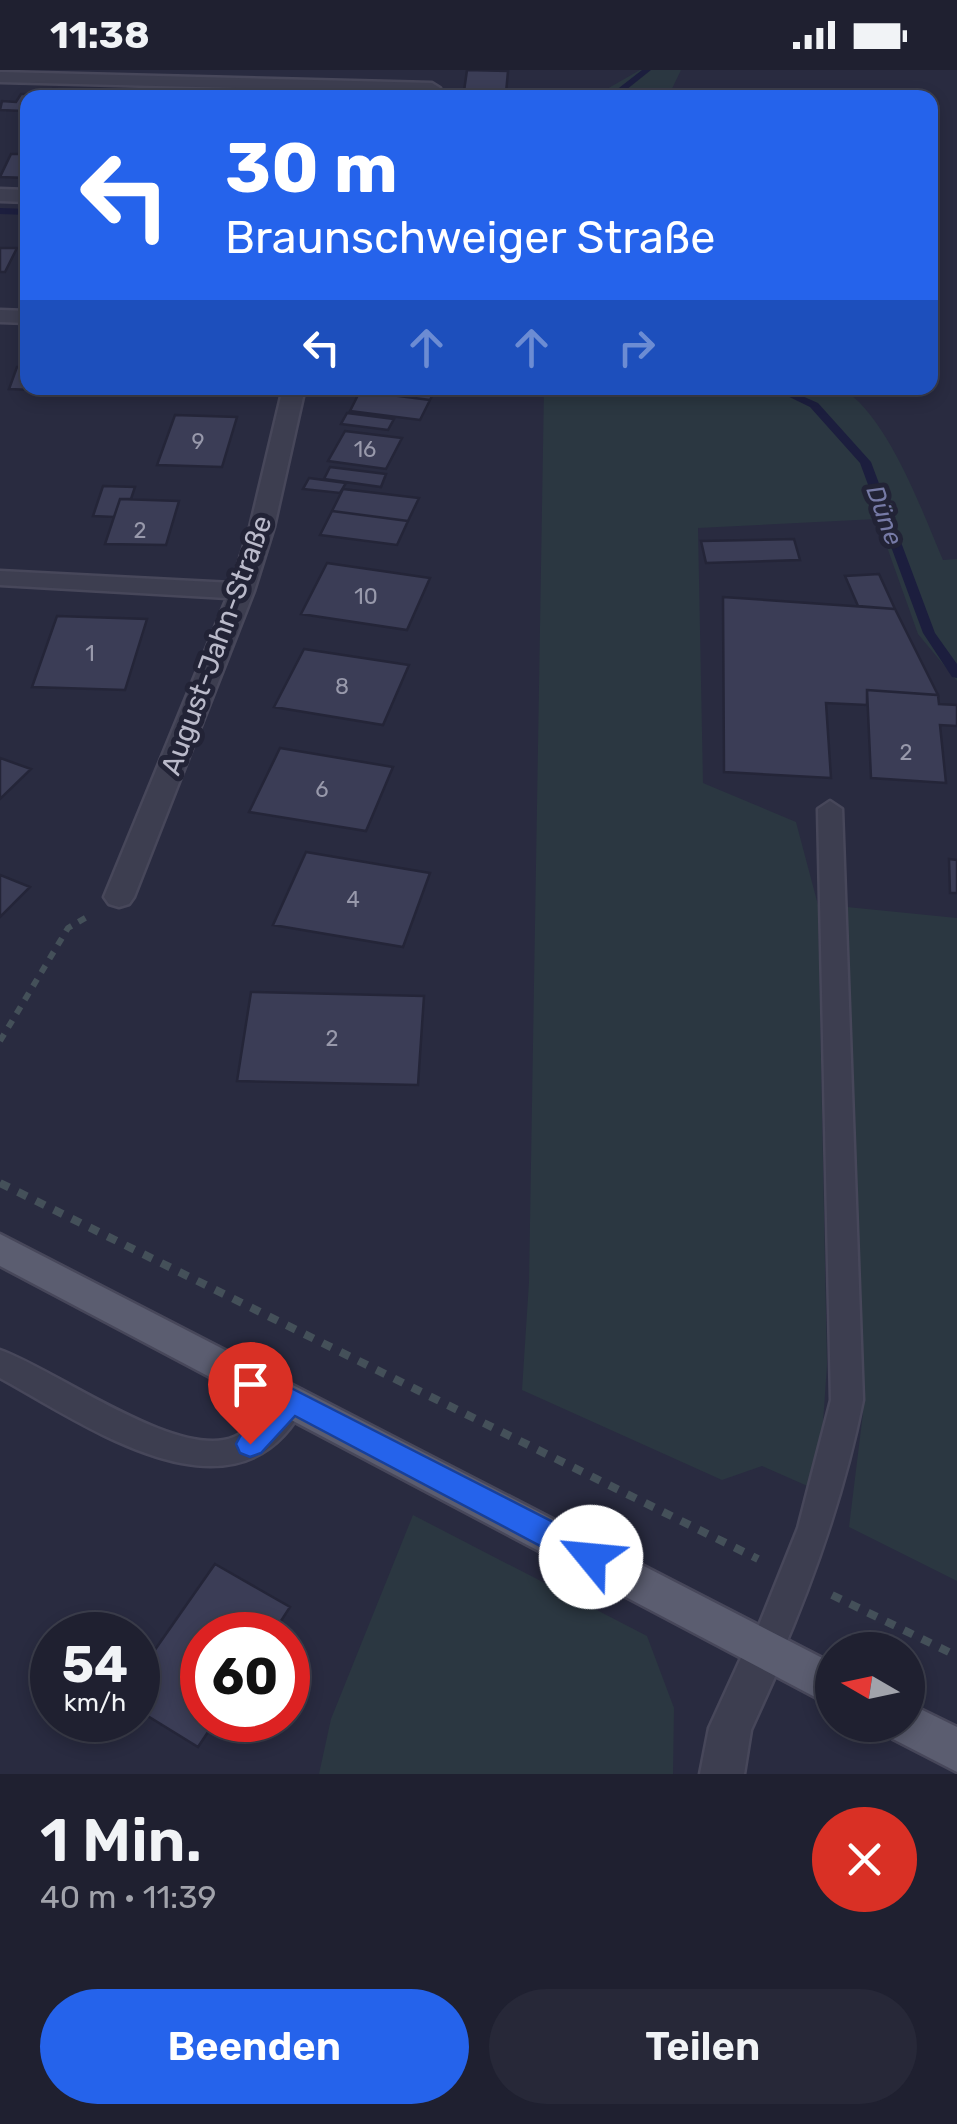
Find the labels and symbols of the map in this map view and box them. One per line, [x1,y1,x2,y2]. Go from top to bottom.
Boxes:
house number: 9 [191,428,205,455]
house number: 16 [354,436,376,463]
water label: Düne [860,481,909,549]
street label: August-Jahn-Straße [154,511,279,779]
house number: 2 [134,517,146,544]
house number: 10 [354,583,378,610]
house number: 1 [85,640,95,667]
house number: 8 [335,673,349,700]
house number: 2 [900,739,912,766]
house number: 6 [315,776,329,803]
house number: 4 [346,886,360,913]
house number: 2 [326,1025,338,1052]
pin [208,1342,293,1445]
position arrow [539,1505,643,1609]
speed limit sign: 60 [180,1612,310,1742]
north arrow [815,1632,925,1742]

